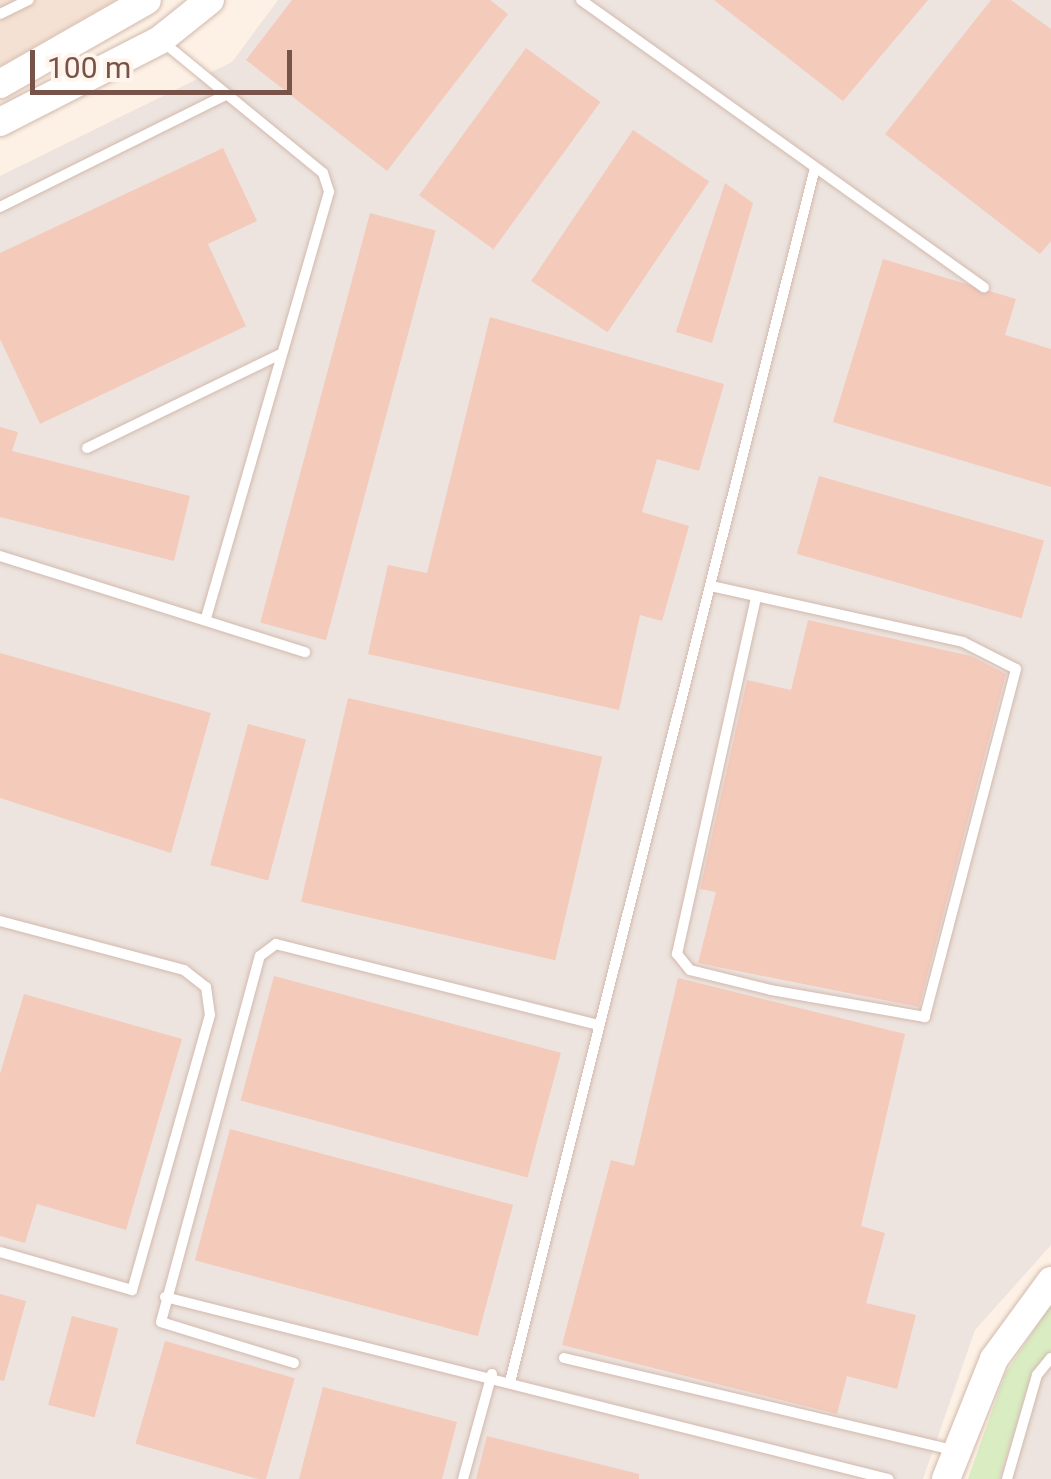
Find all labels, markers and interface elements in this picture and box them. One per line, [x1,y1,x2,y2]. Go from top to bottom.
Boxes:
scale bar [35,30,298,92]
text: 100 m [47,50,131,85]

